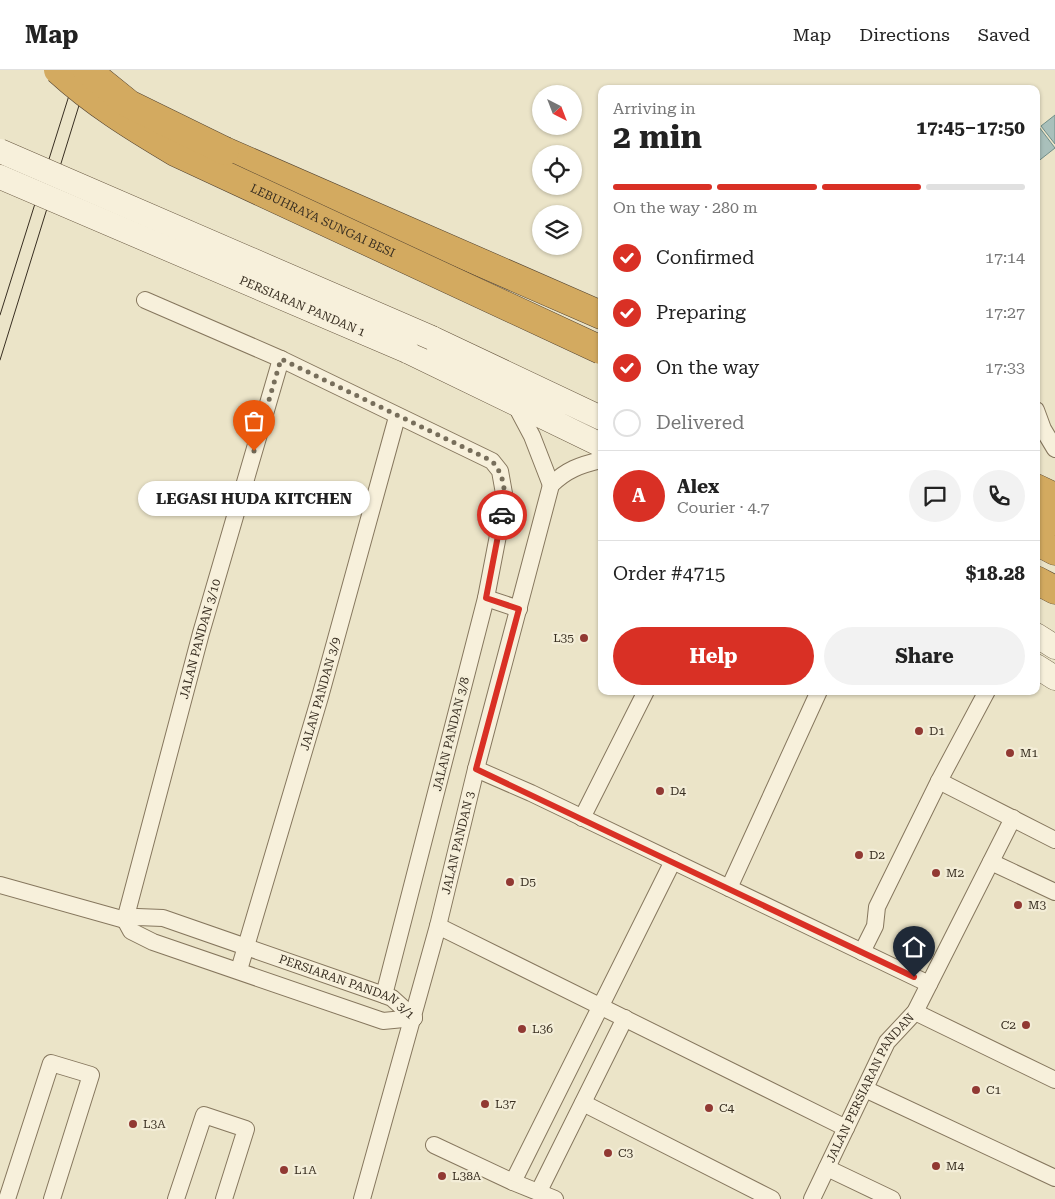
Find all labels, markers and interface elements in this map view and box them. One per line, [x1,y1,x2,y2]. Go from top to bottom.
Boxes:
text: Map [25,21,79,49]
text: Map [793,24,831,45]
text: Directions [859,24,950,45]
text: Saved [978,24,1030,45]
north arrow [532,85,582,135]
map controls [532,85,582,255]
text: Arriving in [613,99,696,118]
text: 17:45–17:50 [916,116,1025,139]
text: 2 min [613,118,702,156]
button: locate [532,145,582,195]
street label: LEBUHRAYA SUNGAI BESI [248,181,397,260]
text: On the way · 280 m [613,198,758,217]
button: layers [532,205,582,255]
icon: check [613,244,641,272]
text: Confirmed [656,246,754,269]
text: 17:14 [985,248,1025,267]
street label: PERSIARAN PANDAN 1 [237,273,368,340]
icon: check [613,299,641,327]
text: Preparing [656,301,746,324]
text: 17:27 [985,303,1025,322]
icon: check [613,354,641,382]
text: On the way [656,356,759,379]
text: 17:33 [985,358,1025,377]
pin [233,400,275,451]
icon: bag [240,407,268,435]
text: Delivered [656,411,744,434]
button: chat [909,470,961,522]
button: phone [973,470,1025,522]
text: Alex [677,475,719,498]
callout: LEGASI HUDA KITCHEN [138,481,370,516]
text: A [632,484,646,507]
text: LEGASI HUDA KITCHEN [156,489,352,508]
courier [477,490,527,540]
text: Courier · 4.7 [677,498,770,517]
icon: car [488,501,516,529]
text: Order #4715 [613,562,725,585]
text: $18.28 [966,562,1025,585]
street label: JALAN PANDAN 3/10 [177,577,224,700]
button: Help [613,627,814,685]
button: Share [824,627,1025,685]
place label: L35 [553,631,574,645]
marker: L35 [578,632,590,644]
street label: JALAN PANDAN 3/9 [298,635,343,752]
street label: JALAN PANDAN 3/8 [430,675,472,793]
place label: D1 [929,724,945,738]
marker: D1 [913,725,925,737]
place label: M1 [1020,746,1038,760]
marker: M1 [1004,747,1016,759]
place label: D4 [670,784,686,798]
marker: D4 [654,785,666,797]
street label: JALAN PANDAN 3 [439,790,477,896]
place label: D2 [869,848,885,862]
marker: D2 [853,849,865,861]
place label: M2 [946,866,964,880]
marker: M2 [930,867,942,879]
place label: D5 [520,875,536,889]
marker: D5 [504,876,516,888]
place label: M3 [1028,898,1046,912]
marker: M3 [1012,899,1024,911]
pin [893,926,935,977]
icon: home [900,933,928,961]
street label: PERSIARAN PANDAN 3/1 [277,952,418,1022]
street label: JALAN PERSIARAN PANDAN [824,1010,917,1165]
place label: C2 [1001,1018,1016,1032]
marker: C2 [1020,1019,1032,1031]
place label: L36 [532,1022,553,1036]
marker: L36 [516,1023,528,1035]
place label: C1 [986,1083,1002,1097]
marker: C1 [970,1084,982,1096]
place label: L37 [495,1097,516,1111]
marker: L37 [479,1098,491,1110]
place label: C4 [719,1101,735,1115]
marker: C4 [703,1102,715,1114]
place label: L3A [143,1117,166,1131]
marker: L3A [127,1118,139,1130]
place label: C3 [618,1146,634,1160]
marker: C3 [602,1147,614,1159]
place label: M4 [946,1159,964,1173]
marker: M4 [930,1160,942,1172]
place label: L1A [294,1163,317,1177]
marker: L1A [278,1164,290,1176]
place label: L38A [452,1169,482,1183]
marker: L38A [436,1170,448,1182]

